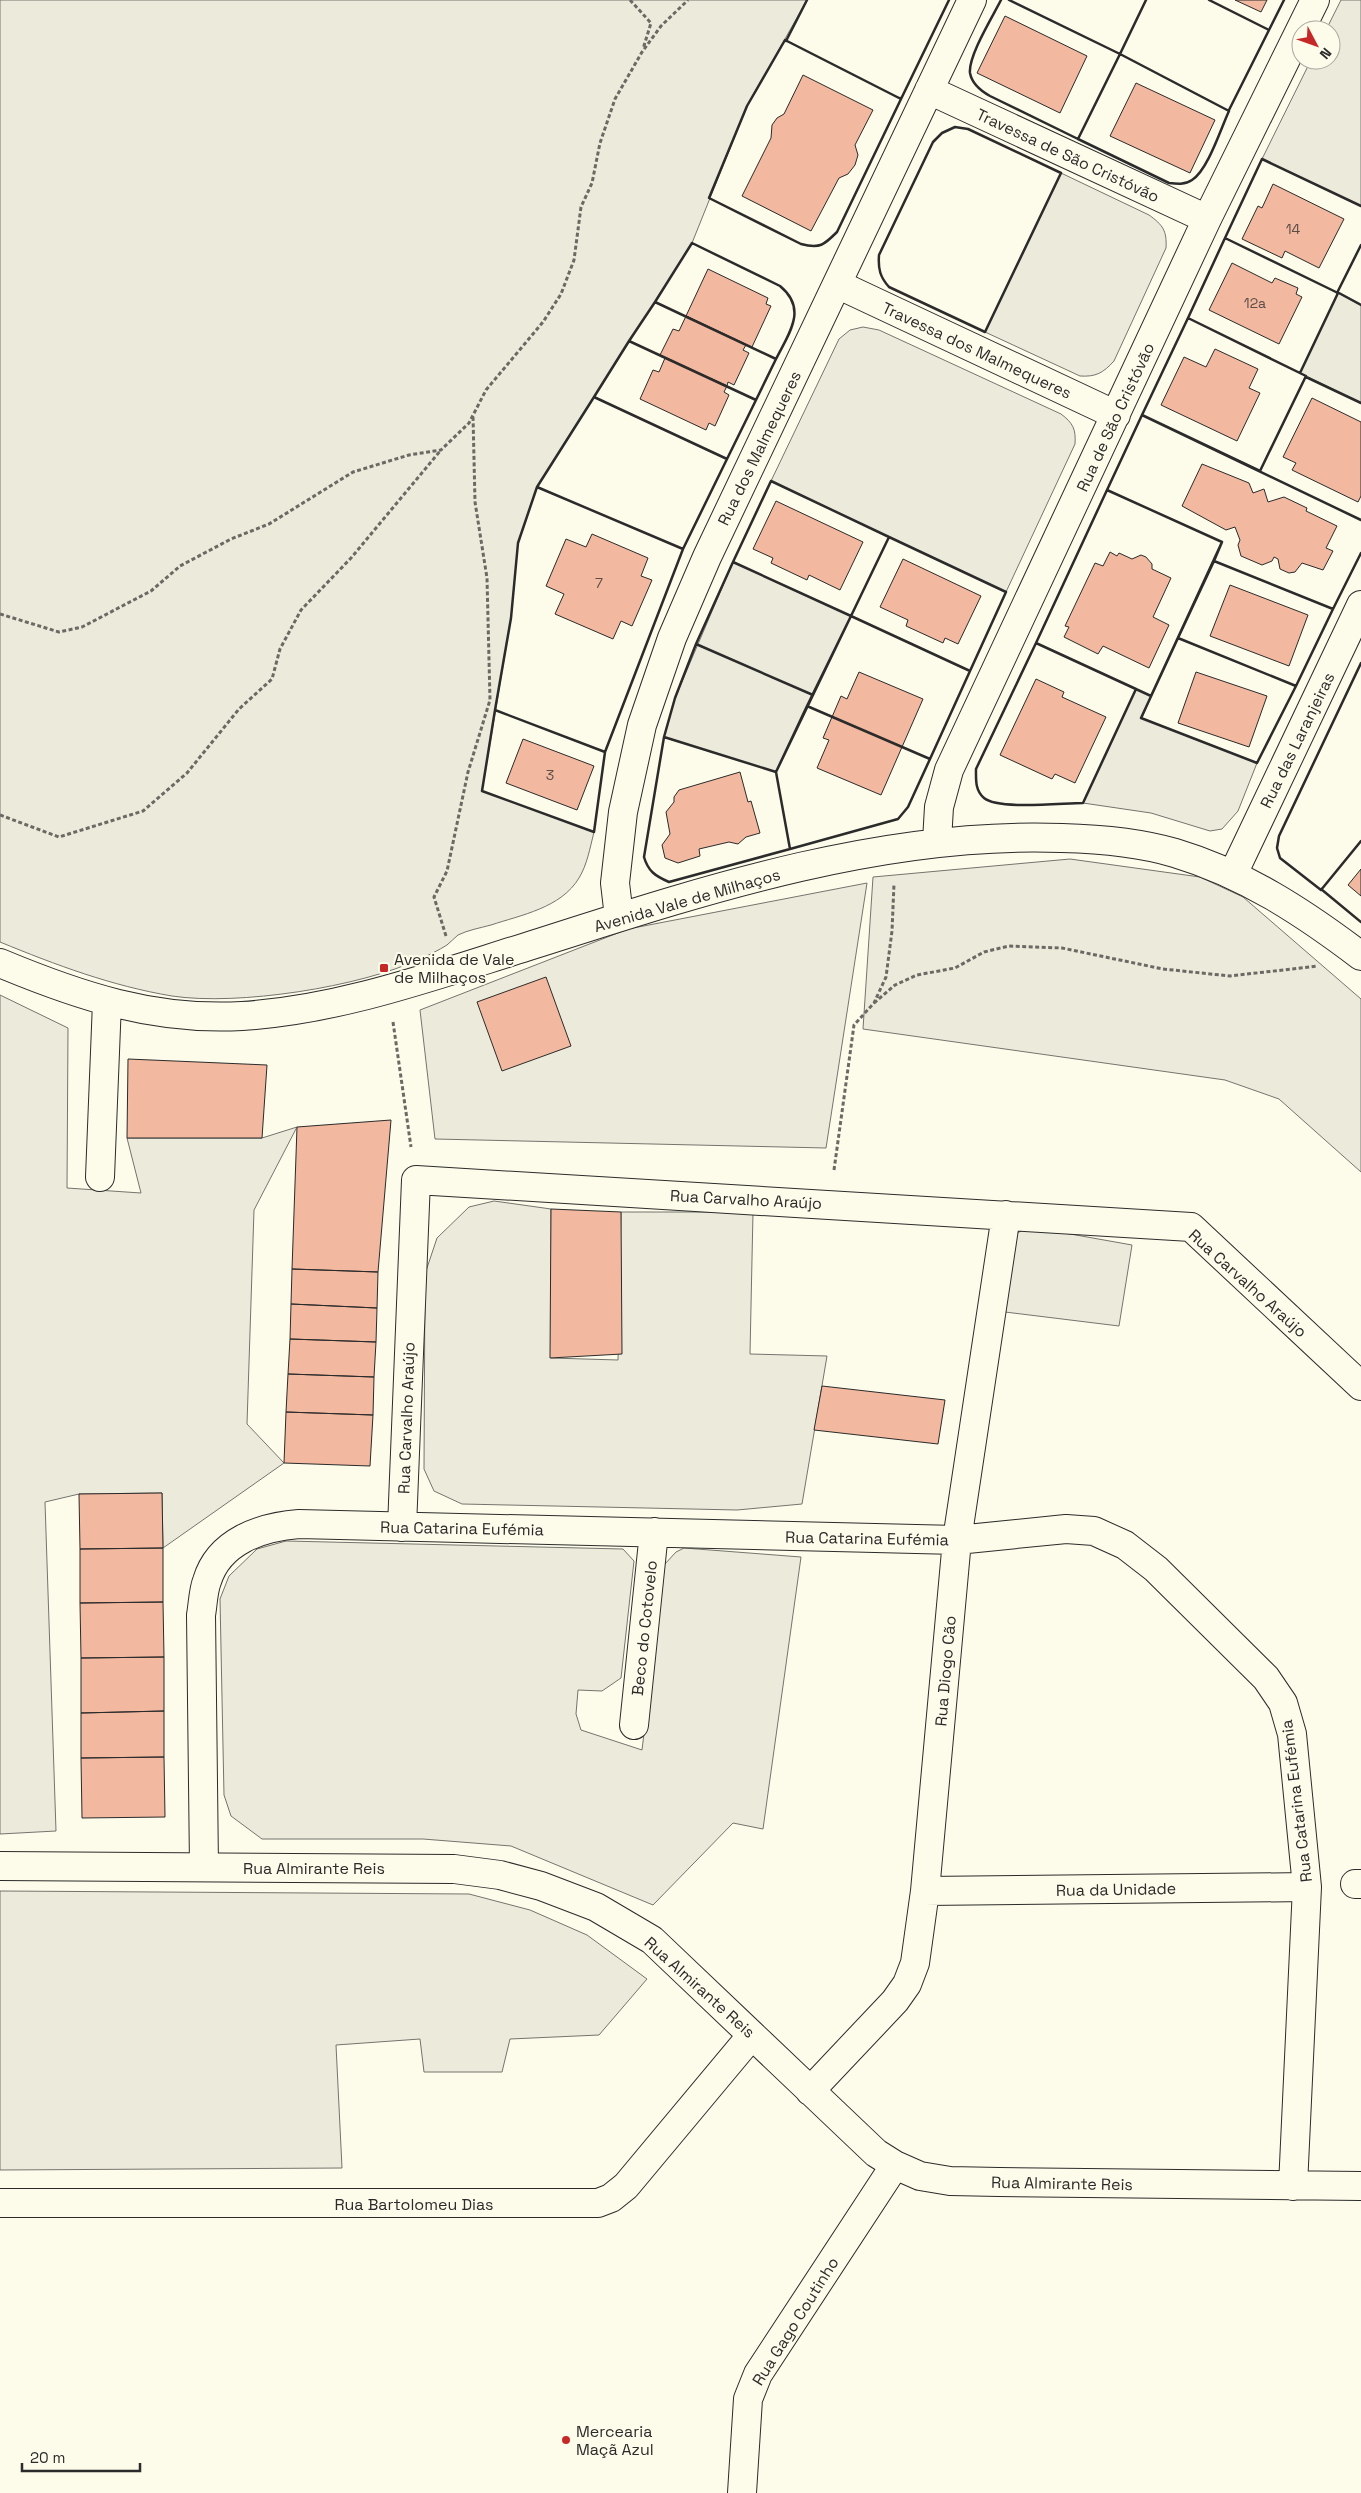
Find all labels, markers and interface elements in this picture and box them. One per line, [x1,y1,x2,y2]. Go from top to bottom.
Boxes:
north arrow [1291,20,1341,70]
text: N [1316,44,1336,63]
street label: Travessa de São Cristóvão [973,104,1163,207]
house number: 14 [1286,220,1301,238]
house number: 12a [1244,294,1266,312]
street label: Travessa dos Malmequeres [879,297,1075,404]
street label: Rua de São Cristóvão [1072,339,1159,495]
street label: Rua dos Malmequeres [713,368,806,529]
house number: 7 [595,574,603,592]
street label: Rua das Laranjeiras [1255,669,1339,812]
house number: 3 [546,766,554,784]
street label: Avenida Vale de Milhaços [591,864,783,937]
place label: Avenida de Vale de Milhaços [394,949,515,988]
marker: Avenida de Vale de Milhaços [378,962,390,974]
street label: Rua Carvalho Araújo [669,1185,823,1214]
street label: Rua Carvalho Araújo [1184,1225,1311,1342]
street label: Rua Carvalho Araújo [393,1342,420,1494]
street label: Rua Catarina Eufémia [380,1517,544,1540]
street label: Rua Catarina Eufémia [785,1527,949,1550]
street label: Beco do Cotovelo [627,1559,662,1697]
street label: Rua Diogo Cão [930,1615,961,1727]
street label: Rua Catarina Eufémia [1276,1718,1317,1883]
street label: Rua Almirante Reis [243,1858,385,1879]
street label: Rua da Unidade [1056,1878,1176,1901]
street label: Rua Almirante Reis [640,1932,759,2043]
street label: Rua Almirante Reis [991,2172,1133,2195]
street label: Rua Bartolomeu Dias [334,2194,494,2215]
street label: Rua Gago Coutinho [747,2253,843,2389]
place label: Mercearia Maçã Azul [576,2421,654,2460]
marker: Mercearia Maçã Azul [560,2434,572,2446]
scale bar [22,2440,140,2472]
text: 20 m [30,2448,65,2467]

